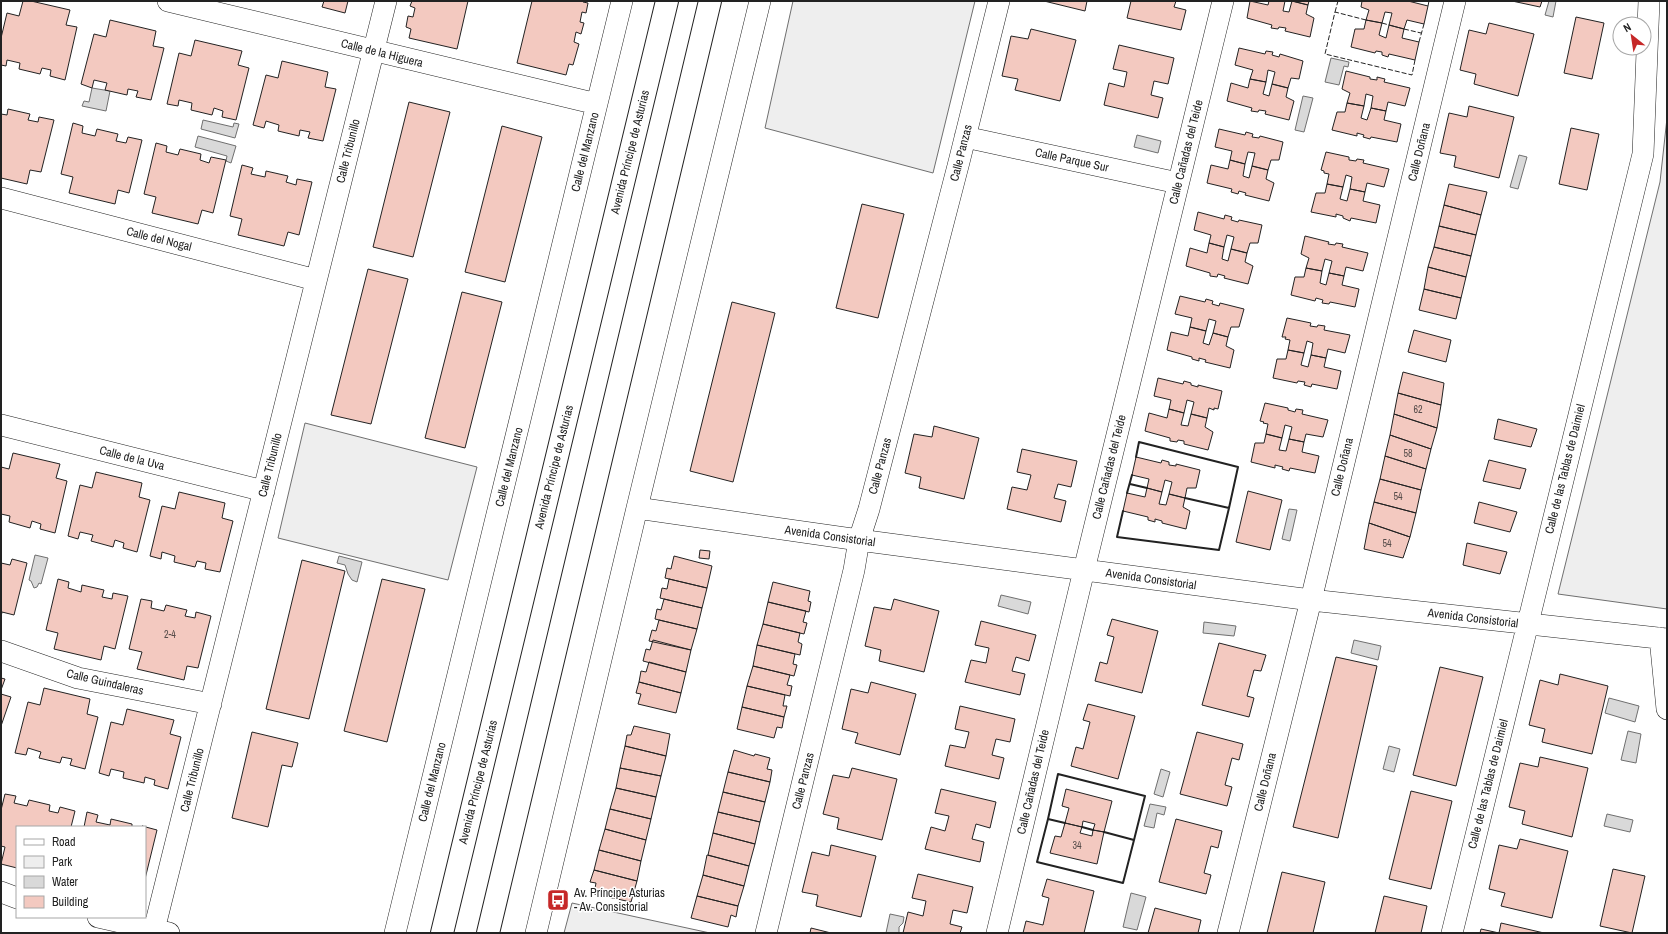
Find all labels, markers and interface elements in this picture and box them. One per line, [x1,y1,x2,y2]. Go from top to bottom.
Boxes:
north arrow [1612,16,1652,56]
text: N [1621,20,1633,35]
street label: Calle de la Higuera [339,35,425,71]
street label: Avenida Príncipe de Asturias [607,88,653,217]
street label: Calle Cañadas del Teide [1165,98,1207,206]
street label: Calle del Manzano [567,111,603,193]
street label: Calle Tribunillo [332,117,364,185]
street label: Calle Doñana [1404,121,1434,183]
street label: Calle Panzas [946,123,976,183]
street label: Calle Parque Sur [1034,144,1111,176]
street label: Calle del Nogal [125,223,193,255]
street label: Avenida Príncipe de Asturias [531,403,577,532]
house number: 62 [1413,403,1423,416]
street label: Calle de las Tablas de Daimiel [1541,403,1589,535]
street label: Calle Cañadas del Teide [1088,413,1130,521]
street label: Calle del Manzano [491,426,527,508]
street label: Calle Tribunillo [254,431,286,499]
street label: Calle Panzas [865,436,895,496]
street label: Calle Doñana [1327,436,1357,498]
street label: Calle de la Uva [98,442,167,474]
house number: 58 [1403,447,1413,460]
house number: 54 [1393,490,1403,503]
street label: Avenida Consistorial [783,522,876,550]
house number: 54 [1382,537,1392,550]
street label: Avenida Consistorial [1104,565,1197,593]
street label: Avenida Consistorial [1426,604,1519,631]
house number: 2-4 [164,628,176,641]
street label: Calle Guindaleras [65,665,145,699]
street label: Avenida Príncipe de Asturias [455,718,501,847]
street label: Calle de las Tablas de Daimiel [1464,718,1512,850]
street label: Calle Cañadas del Teide [1013,728,1053,836]
street label: Calle del Manzano [414,741,450,823]
street label: Calle Tribunillo [176,746,208,814]
street label: Calle Panzas [788,751,818,811]
street label: Calle Doñana [1250,751,1280,813]
legend [16,826,146,918]
text: Road [52,834,76,850]
house number: 34 [1072,839,1082,852]
text: Park [52,854,72,870]
text: Water [52,874,79,890]
place label: Av. Príncipe Asturias - Av. Consistorial [573,885,665,915]
bus stop icon: Av. Príncipe Asturias - Av. Consistorial [545,887,571,913]
text: Building [52,894,89,910]

